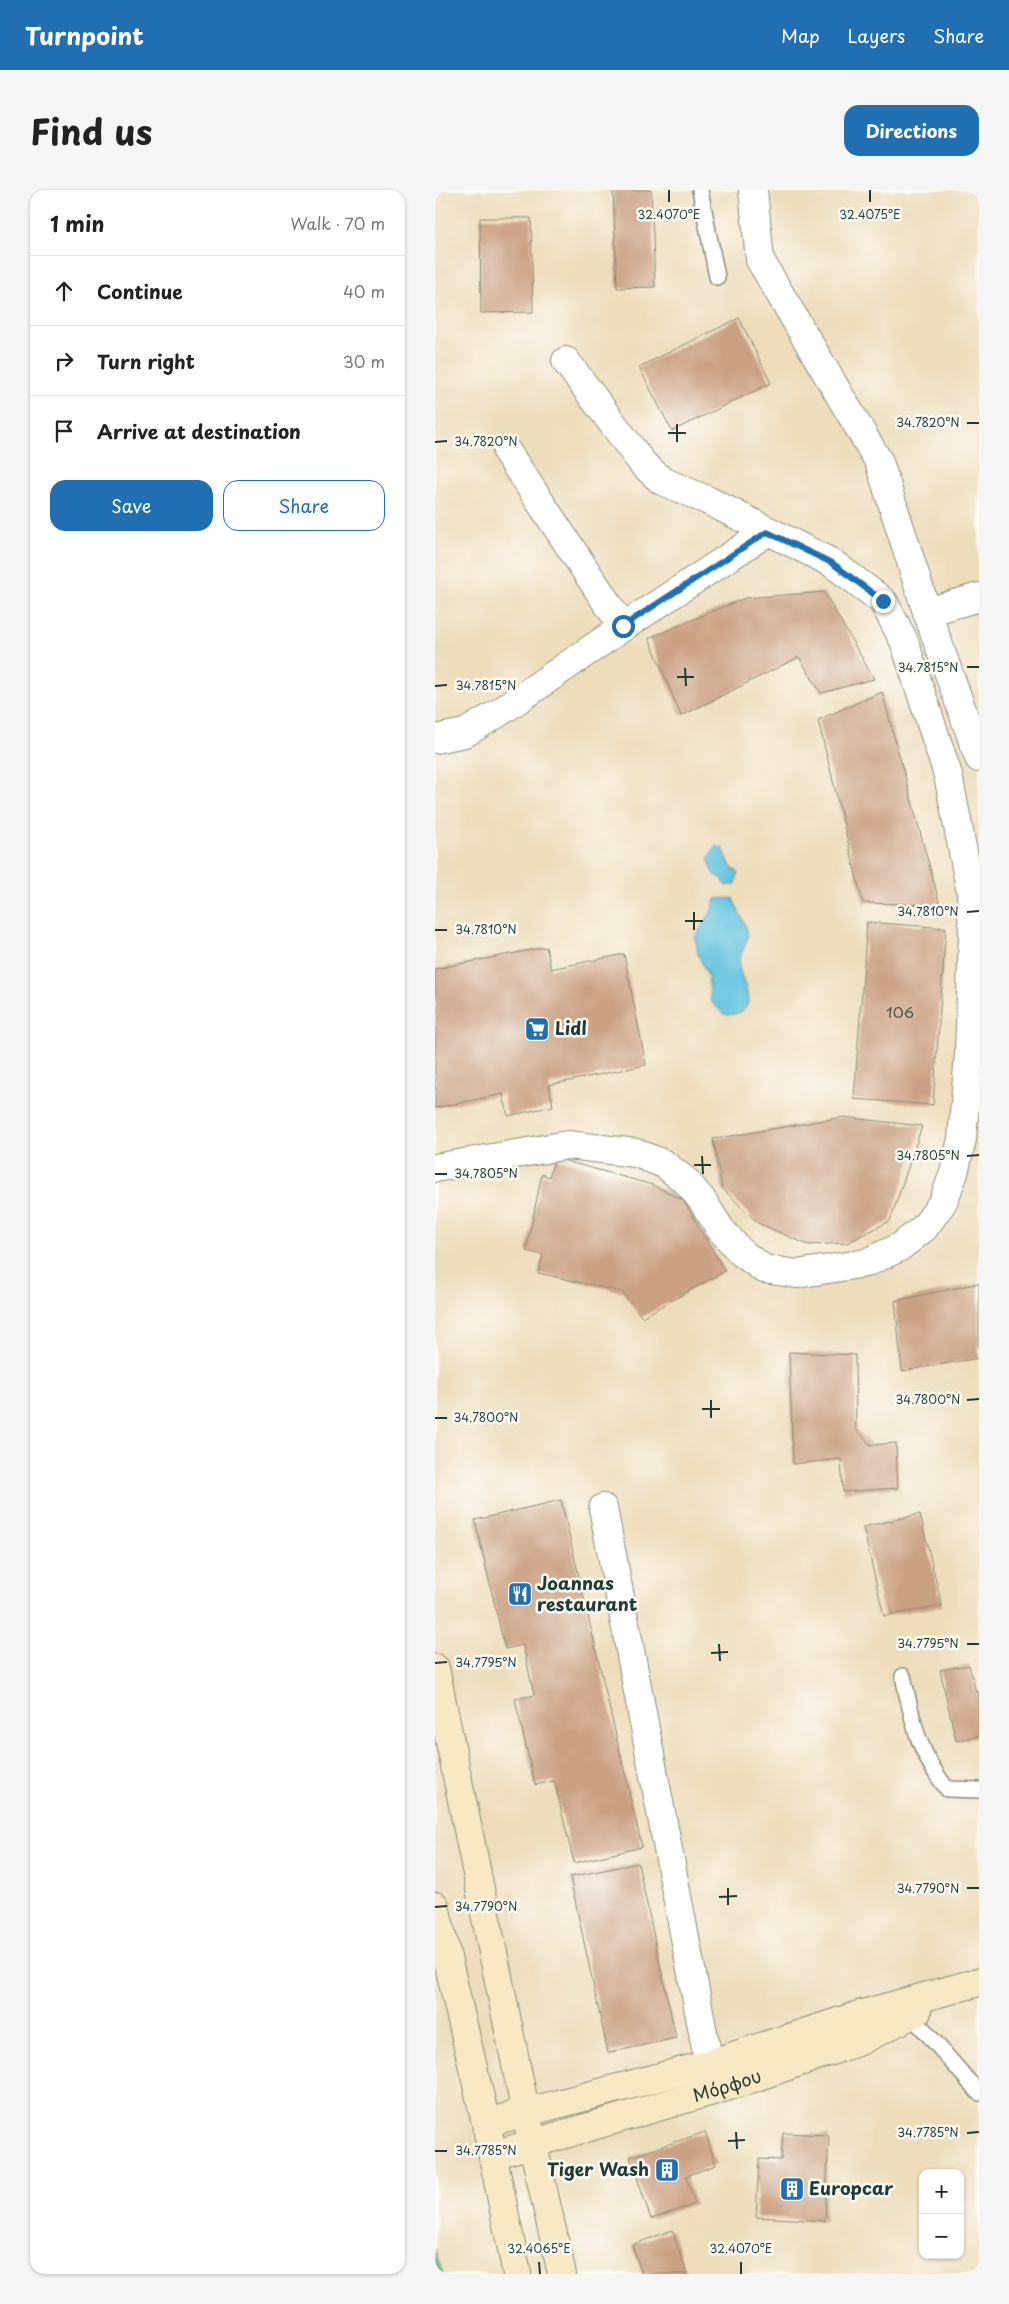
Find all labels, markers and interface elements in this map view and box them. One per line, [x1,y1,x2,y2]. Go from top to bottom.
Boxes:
text: Turnpoint [25,17,144,53]
text: Map [781,22,820,49]
text: Layers [848,22,905,49]
text: Share [933,22,984,49]
text: Find us [30,104,152,157]
button: Directions [844,105,979,156]
text: 32.4070°E [638,205,700,223]
text: 32.4075°E [839,205,901,223]
text: 1 min [50,207,104,239]
text: Walk · 70 m [290,211,385,235]
icon: ahead [50,277,78,305]
text: Continue [97,277,183,305]
text: 40 m [343,279,385,303]
icon: right [50,347,78,375]
text: Turn right [97,347,195,375]
text: 30 m [343,349,385,373]
text: 34.7820°N [896,413,960,431]
icon: arrive [50,417,78,445]
text: Arrive at destination [97,417,301,445]
text: 34.7820°N [454,432,518,450]
button: Save [50,480,213,531]
button: Share [223,480,385,531]
route end [872,590,895,613]
route start [612,615,635,638]
text: 34.7815°N [898,658,958,676]
text: 34.7815°N [456,676,516,694]
text: 34.7810°N [897,902,959,920]
text: 34.7810°N [455,920,517,938]
house number: 106 [886,1000,914,1023]
place label: Lidl [555,1014,587,1041]
supermarket icon: Lidl [524,1016,550,1042]
text: 34.7805°N [896,1146,960,1164]
text: 34.7805°N [454,1164,518,1182]
text: 34.7800°N [896,1390,961,1408]
text: 34.7800°N [454,1408,519,1426]
place label: Joannas restaurant [537,1569,638,1617]
restaurant icon: Joannas restaurant [507,1581,533,1607]
text: 34.7795°N [897,1634,959,1652]
text: 34.7795°N [455,1653,517,1671]
text: 34.7790°N [897,1879,959,1897]
text: 34.7790°N [455,1897,517,1915]
street label: Μόρφου [689,2061,765,2108]
text: 34.7785°N [897,2123,959,2141]
text: 34.7785°N [455,2141,517,2159]
place label: Tiger Wash [547,2155,649,2182]
building icon: Tiger Wash [654,2157,680,2183]
map controls [919,2169,964,2259]
button: + [919,2169,964,2214]
place label: Europcar [809,2174,894,2201]
building icon: Europcar [779,2176,805,2202]
button: − [919,2214,964,2259]
text: 32.4065°E [507,2239,571,2257]
text: 32.4070°E [710,2239,772,2257]

